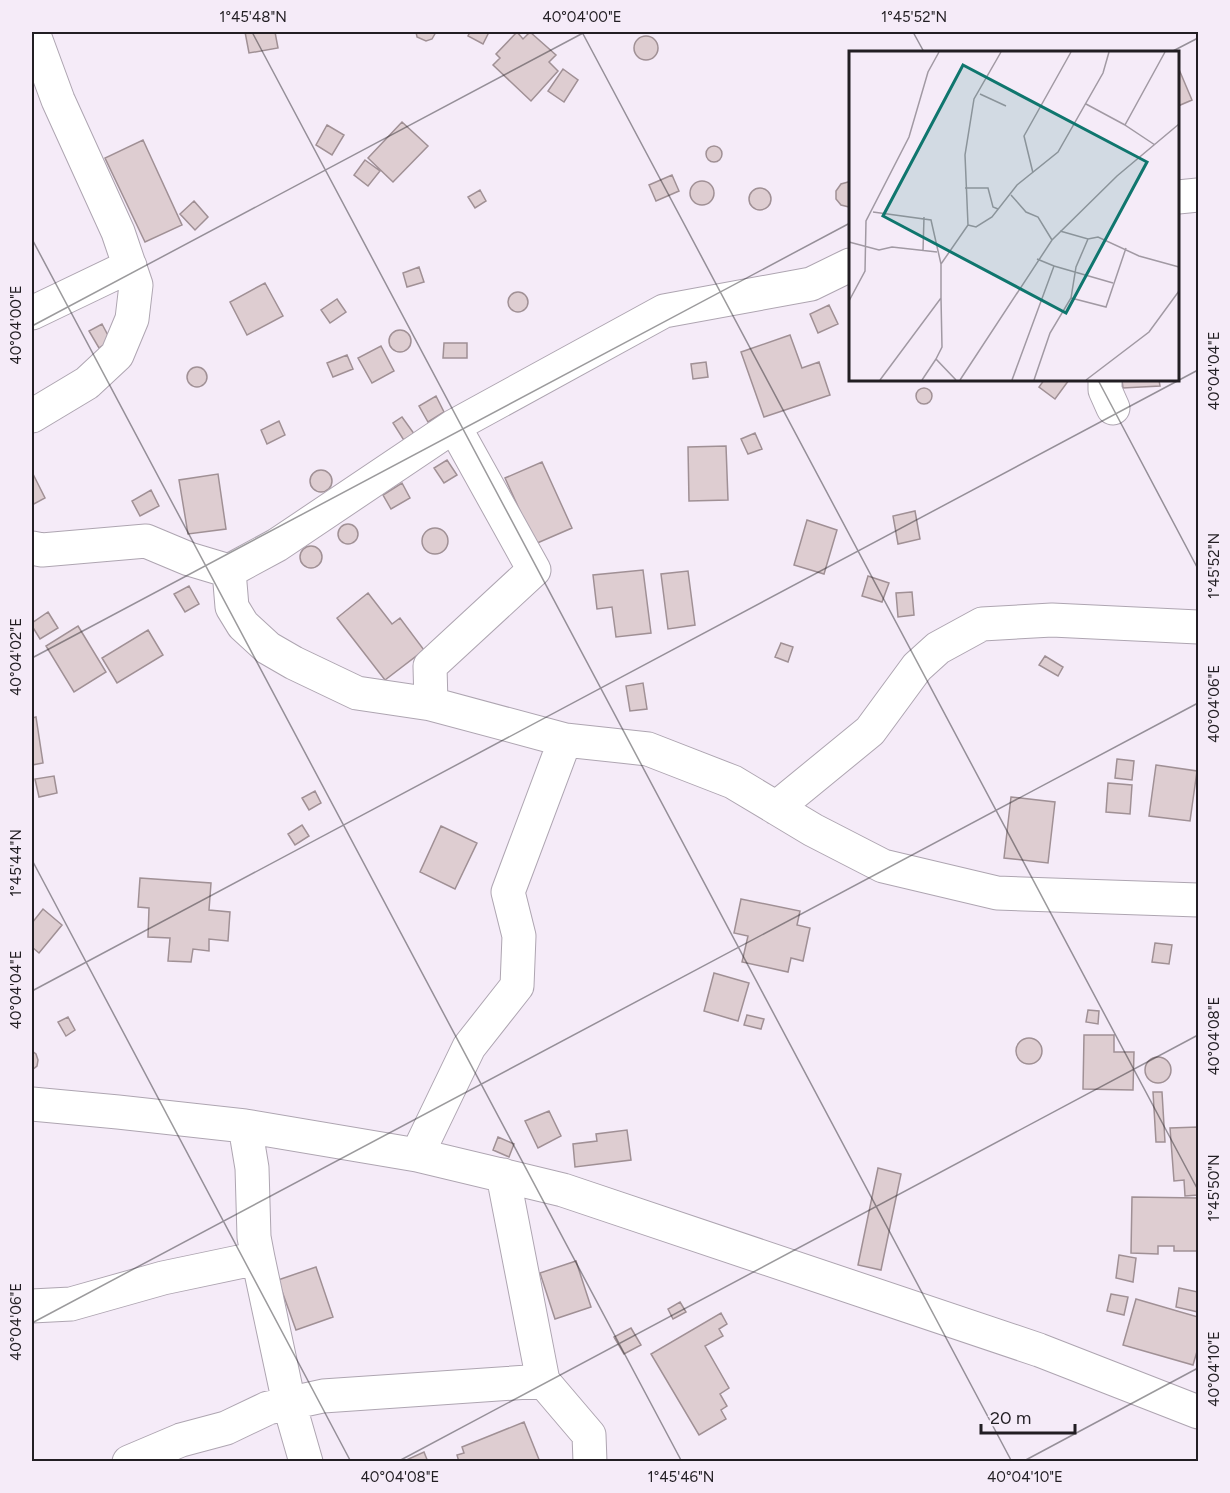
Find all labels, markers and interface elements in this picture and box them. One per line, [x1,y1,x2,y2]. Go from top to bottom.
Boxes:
text: 1°45'48"N [219,8,287,26]
text: 40°04'00"E [542,8,622,26]
text: 1°45'52"N [881,8,947,26]
inset map [849,51,1179,381]
text: 40°04'00"E [7,285,25,365]
text: 40°04'04"E [1205,331,1223,411]
text: 1°45'52"N [1205,533,1223,599]
text: 40°04'02"E [7,618,25,696]
text: 40°04'06"E [1205,665,1223,743]
text: 1°45'44"N [7,829,25,897]
text: 40°04'04"E [7,950,25,1030]
text: 40°04'08"E [1205,997,1223,1075]
text: 1°45'50"N [1205,1154,1223,1222]
text: 40°04'06"E [7,1283,25,1361]
text: 40°04'10"E [1205,1331,1223,1407]
scale bar [981,1397,1076,1435]
text: 20 m [990,1407,1031,1429]
text: 40°04'08"E [361,1468,439,1486]
text: 1°45'46"N [648,1468,714,1486]
text: 40°04'10"E [987,1468,1063,1486]

